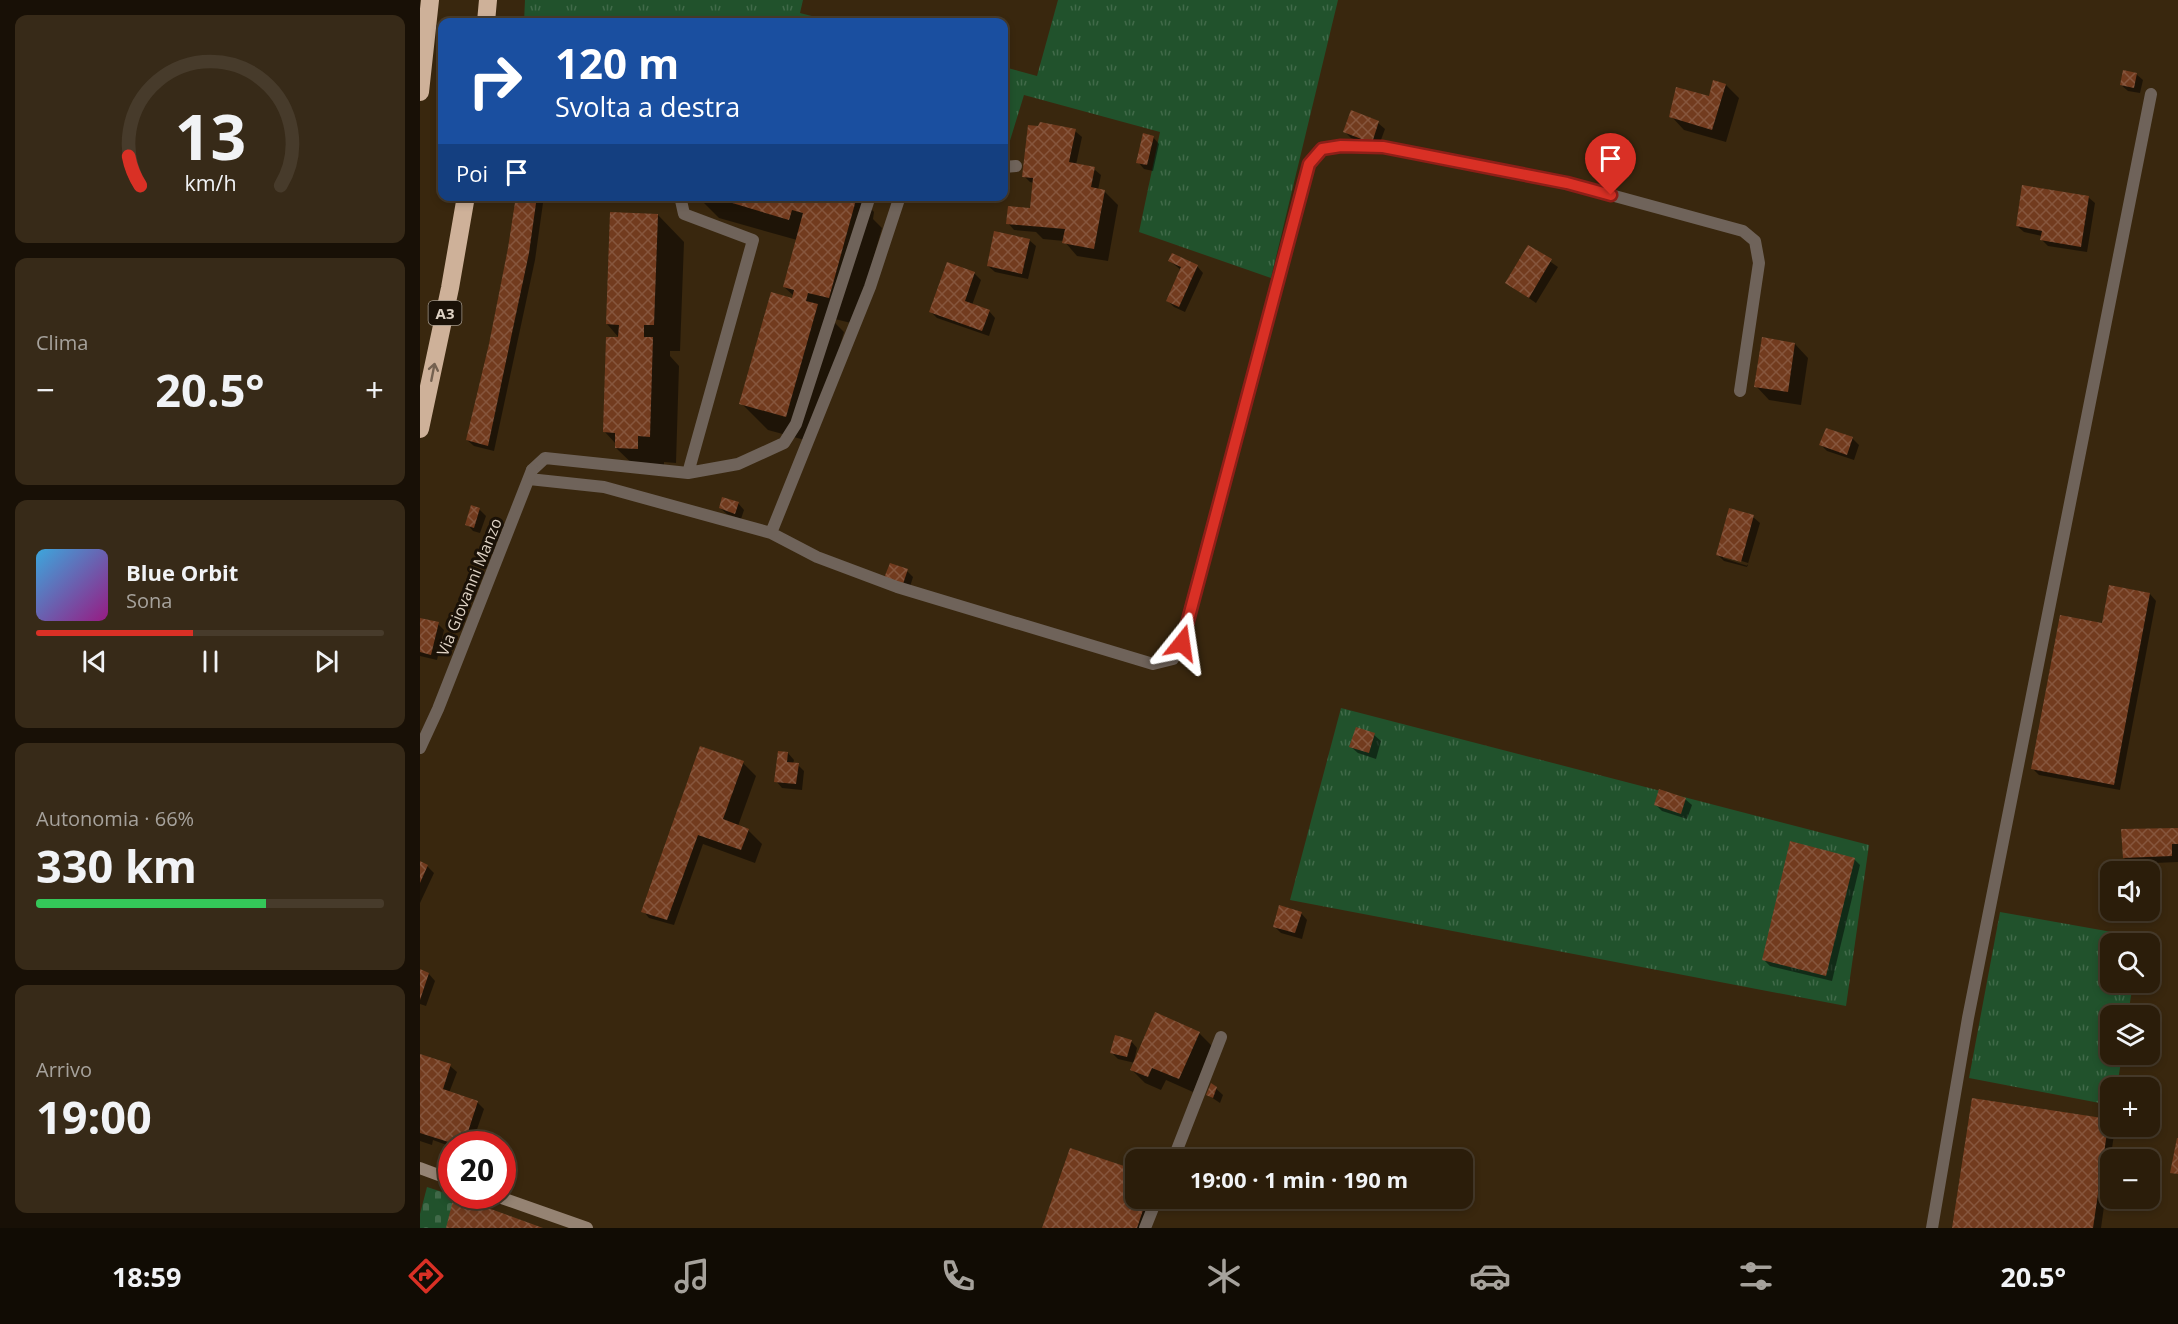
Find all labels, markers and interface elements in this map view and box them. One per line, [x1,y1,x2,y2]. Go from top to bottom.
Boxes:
text: 120 m [555,34,679,91]
icon: right [456,42,534,120]
text: Svolta a destra [555,88,740,125]
text: 13 [174,93,246,178]
pin [1585,133,1636,195]
icon: arrive [1594,142,1627,175]
icon: arrive [500,156,533,189]
text: Poi [456,158,488,188]
text: km/h [184,168,236,197]
road number: A3 [429,301,462,325]
text: Clima [36,329,88,356]
text: 20.5° [155,359,265,420]
one-way arrow [428,363,439,382]
text: − [36,367,55,412]
text: + [365,367,384,412]
street label: Via Giovanni Manzo [431,515,507,659]
text: Blue Orbit [126,557,238,587]
text: Sona [126,587,172,614]
position arrow [1150,611,1214,675]
icon: previous [78,645,111,678]
icon: pause [194,645,227,678]
icon: next [310,645,343,678]
text: Autonomia · 66% [36,805,194,832]
text: 330 km [36,835,197,896]
map controls [2100,861,2160,1209]
button: sound [2100,861,2160,921]
button: search [2100,933,2160,993]
button: layers [2100,1005,2160,1065]
text: Arrivo [36,1056,92,1083]
button: + [2100,1077,2160,1137]
text: 19:00 [36,1086,152,1147]
speed limit sign: 20 [438,1131,516,1209]
button: − [2100,1149,2160,1209]
text: 19:00 · 1 min · 190 m [1190,1164,1408,1194]
icon: directions [405,1255,447,1297]
icon: music [671,1255,713,1297]
icon: phone [937,1255,979,1297]
icon: climate [1203,1255,1245,1297]
icon: car [1469,1255,1511,1297]
icon: filters [1735,1255,1777,1297]
text: 18:59 [112,1258,181,1295]
text: 20.5° [2000,1258,2066,1295]

